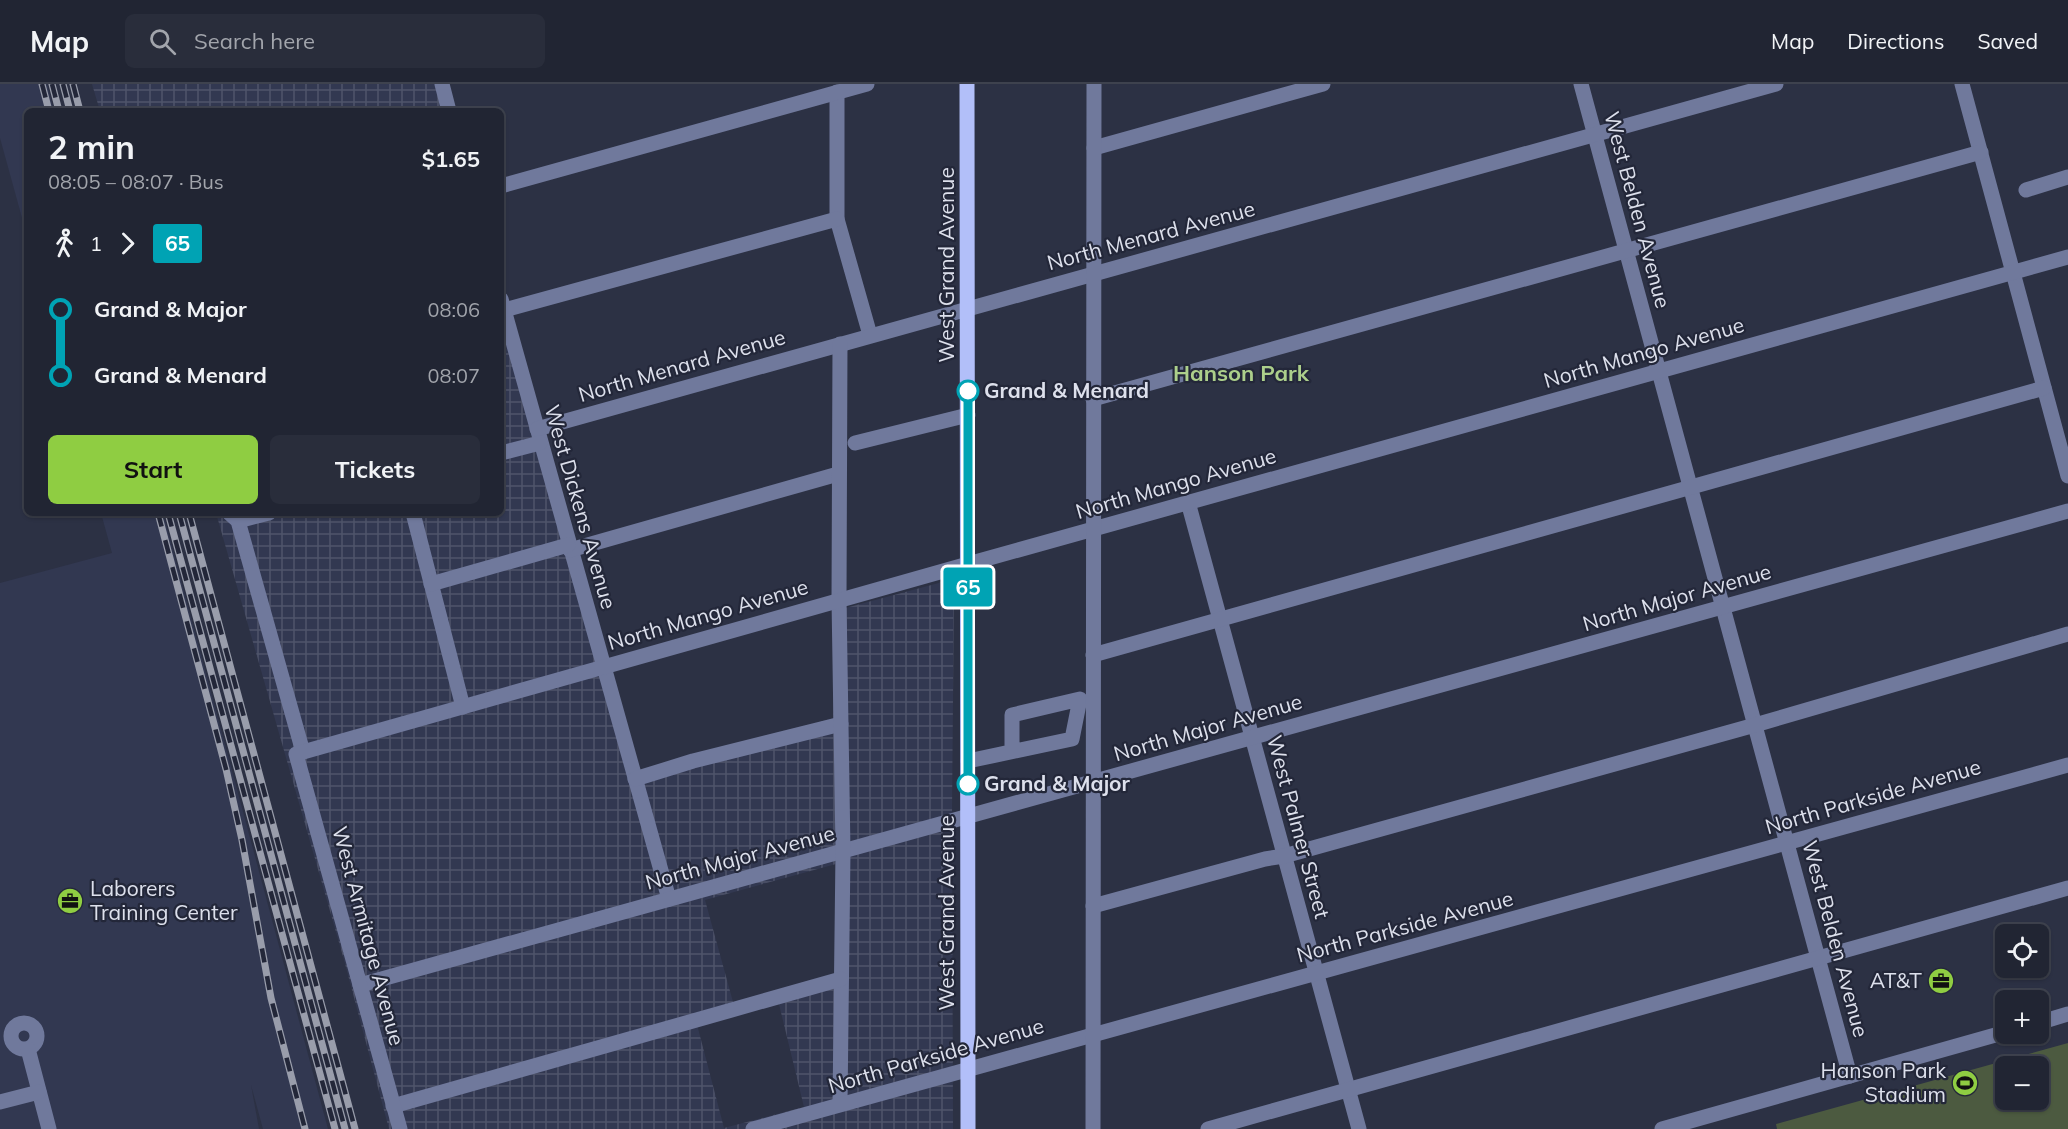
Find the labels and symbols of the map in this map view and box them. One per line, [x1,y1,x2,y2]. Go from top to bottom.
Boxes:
street label: West Belden Avenue [1599,109,1677,311]
street label: West Grand Avenue [933,167,959,363]
street label: North Menard Avenue [1044,195,1257,275]
street label: North Mango Avenue [1541,311,1747,393]
street label: North Menard Avenue [575,323,788,407]
district label: Hanson Park [1173,359,1310,387]
place label: Grand & Menard [984,377,1149,403]
marker: Grand & Menard [957,380,979,402]
street label: West Dickens Avenue [539,402,623,612]
street label: North Mango Avenue [1073,442,1279,524]
street label: North Major Avenue [1579,558,1774,636]
line badge: 65 [941,568,995,606]
street label: North Mango Avenue [605,573,811,655]
street label: North Major Avenue [1110,688,1305,766]
street label: West Palmer Street [1262,732,1336,921]
street label: North Parkside Avenue [1762,753,1984,839]
place label: Grand & Major [984,770,1131,796]
marker: Grand & Major [957,773,979,795]
street label: West Grand Avenue [933,815,959,1011]
street label: North Major Avenue [642,819,837,895]
street label: West Armitage Avenue [327,823,411,1048]
street label: West Belden Avenue [1797,838,1875,1040]
place label: Laborers Training Center [90,875,238,925]
street label: North Parkside Avenue [1294,885,1516,967]
office icon: Laborers Training Center [55,886,85,916]
office icon: AT&T [1926,966,1956,996]
place label: AT&T [1870,967,1922,993]
street label: North Parkside Avenue [825,1012,1047,1098]
place label: Hanson Park Stadium [1821,1057,1946,1107]
sports icon: Hanson Park Stadium [1950,1068,1980,1098]

